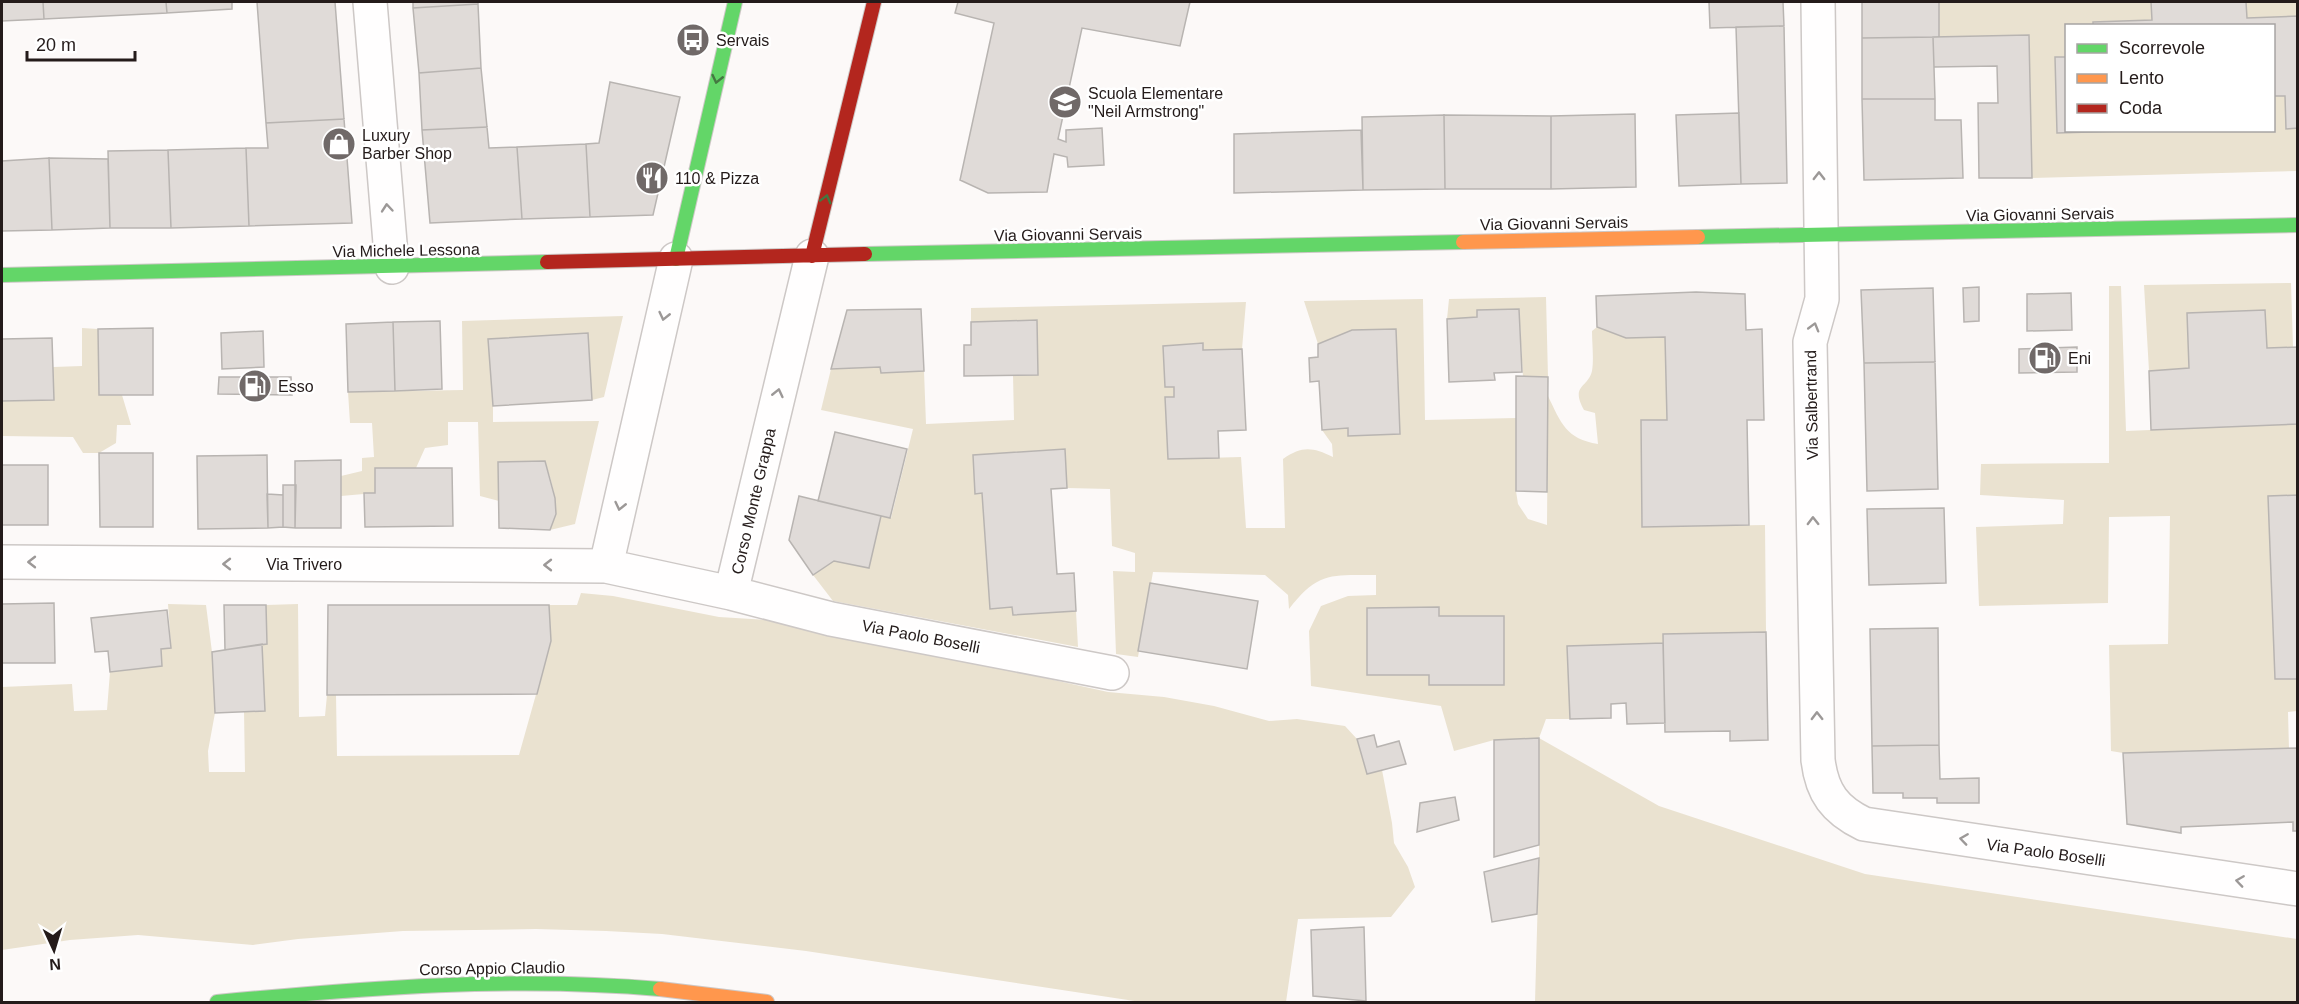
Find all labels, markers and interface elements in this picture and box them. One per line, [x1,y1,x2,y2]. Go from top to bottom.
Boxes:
bus stop icon: Servais [675,22,711,58]
scale bar [27,24,135,62]
legend [2065,24,2275,132]
place label: Servais [716,32,769,49]
text: 20 m [36,35,76,55]
text: Scorrevole [2119,38,2205,58]
text: Lento [2119,68,2164,88]
one-way arrow [712,74,725,84]
school or university icon: Scuola Elementare "Neil Armstrong" [1047,84,1083,120]
place label: Scuola Elementare "Neil Armstrong" [1088,85,1223,120]
text: Coda [2119,98,2163,118]
shop icon: Luxury Barber Shop [321,126,357,162]
place label: Luxury Barber Shop [362,127,452,162]
restaurant icon: 110 & Pizza [634,160,670,196]
place label: 110 & Pizza [675,170,759,187]
one-way arrow [1813,171,1825,180]
one-way arrow [818,194,831,204]
one-way arrow [381,204,394,213]
street label: Via Giovanni Servais [1966,205,2114,224]
street label: Via Giovanni Servais [1480,214,1628,233]
street label: Via Giovanni Servais [994,225,1142,244]
street label: Via Michele Lessona [332,241,480,260]
one-way arrow [658,311,671,321]
one-way arrow [1807,322,1820,332]
fuel station icon: Eni [2027,340,2063,376]
street label: Via Salbertrand [1802,350,1821,460]
place label: Eni [2068,350,2091,367]
fuel station icon: Esso [237,368,273,404]
place label: Esso [278,378,314,395]
one-way arrow [771,388,784,398]
street label: Corso Monte Grappa [728,426,779,576]
one-way arrow [614,501,627,511]
one-way arrow [1807,516,1820,525]
one-way arrow [27,556,36,569]
street label: Via Trivero [266,556,342,573]
one-way arrow [222,558,231,570]
one-way arrow [543,559,552,572]
street label: Via Paolo Boselli [860,617,981,656]
one-way arrow [1811,711,1823,720]
one-way arrow [1959,834,1968,846]
street label: Via Paolo Boselli [1985,836,2106,869]
one-way arrow [2235,875,2244,887]
north arrow [24,920,84,980]
text: N [49,956,61,973]
street label: Corso Appio Claudio [419,959,565,978]

